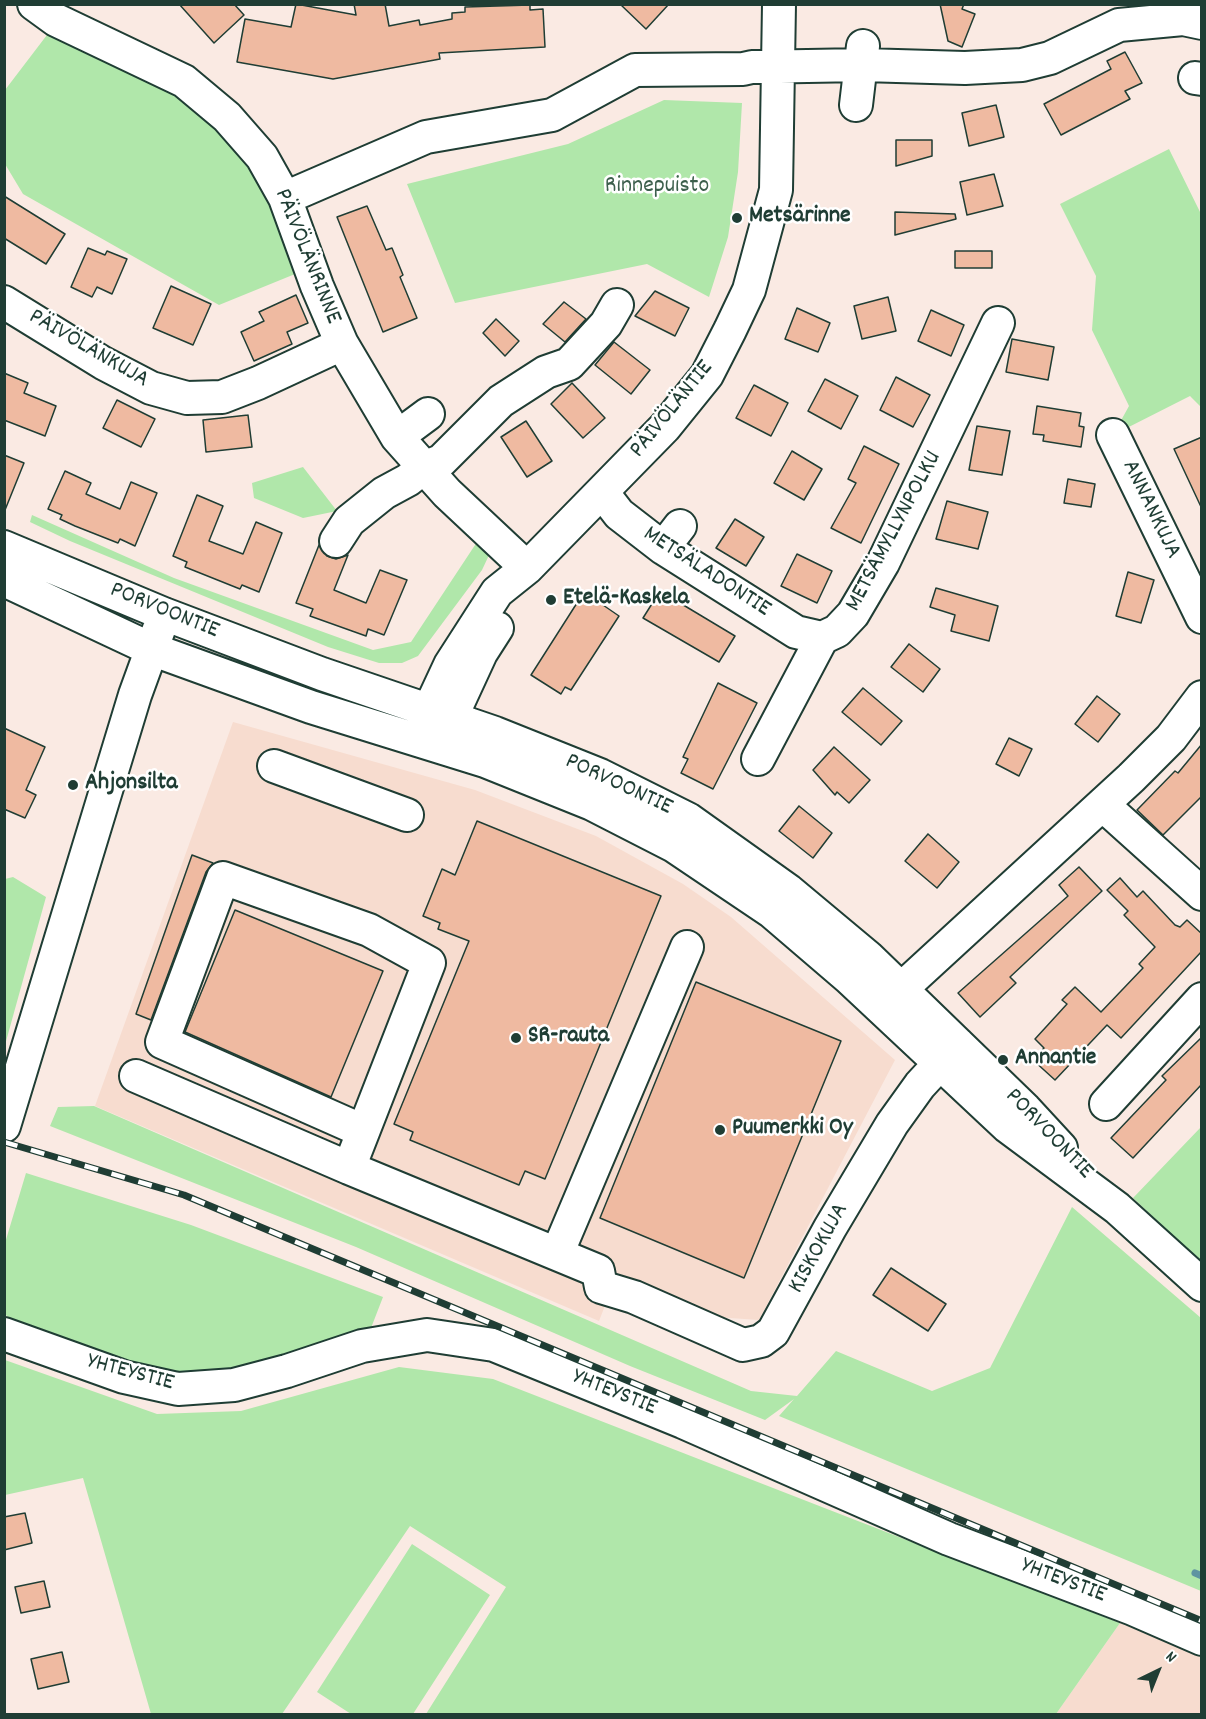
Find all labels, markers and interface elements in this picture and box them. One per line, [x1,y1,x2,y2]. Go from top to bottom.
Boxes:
park label: Rinnepuisto [605,174,709,202]
street label: PÄIVÖLÄNRINNE [266,185,346,329]
place label: Metsärinne [749,204,851,232]
marker: Metsärinne [730,211,744,225]
street label: PÄIVÖLÄNKUJA [23,304,153,396]
street label: PÄIVÖLÄNTIE [625,355,721,465]
street label: METSÄMYLLYNPOLKU [841,447,949,617]
street label: ANNANKUJA [1114,456,1186,564]
street label: METSÄLADONTIE [637,521,775,625]
street label: PORVOONTIE [105,577,223,647]
place label: Etelä-Kaskela [563,586,689,614]
marker: Etelä-Kaskela [544,593,558,607]
street label: PORVOONTIE [560,749,676,823]
place label: Ahjonsilta [85,771,177,799]
marker: Ahjonsilta [66,778,80,792]
place label: SR-rauta [528,1024,609,1052]
marker: SR-rauta [509,1031,523,1045]
place label: Annantie [1015,1046,1096,1074]
marker: Annantie [996,1053,1010,1067]
street label: PORVOONTIE [998,1084,1098,1186]
place label: Puumerkki Oy [732,1116,853,1144]
marker: Puumerkki Oy [713,1123,727,1137]
street label: KISKOKUJA [784,1199,856,1299]
street label: YHTEYSTIE [83,1349,177,1399]
street label: YHTEYSTIE [567,1364,661,1424]
street label: YHTEYSTIE [1016,1553,1110,1611]
north arrow [1128,1641,1188,1701]
text: N [1160,1646,1181,1669]

